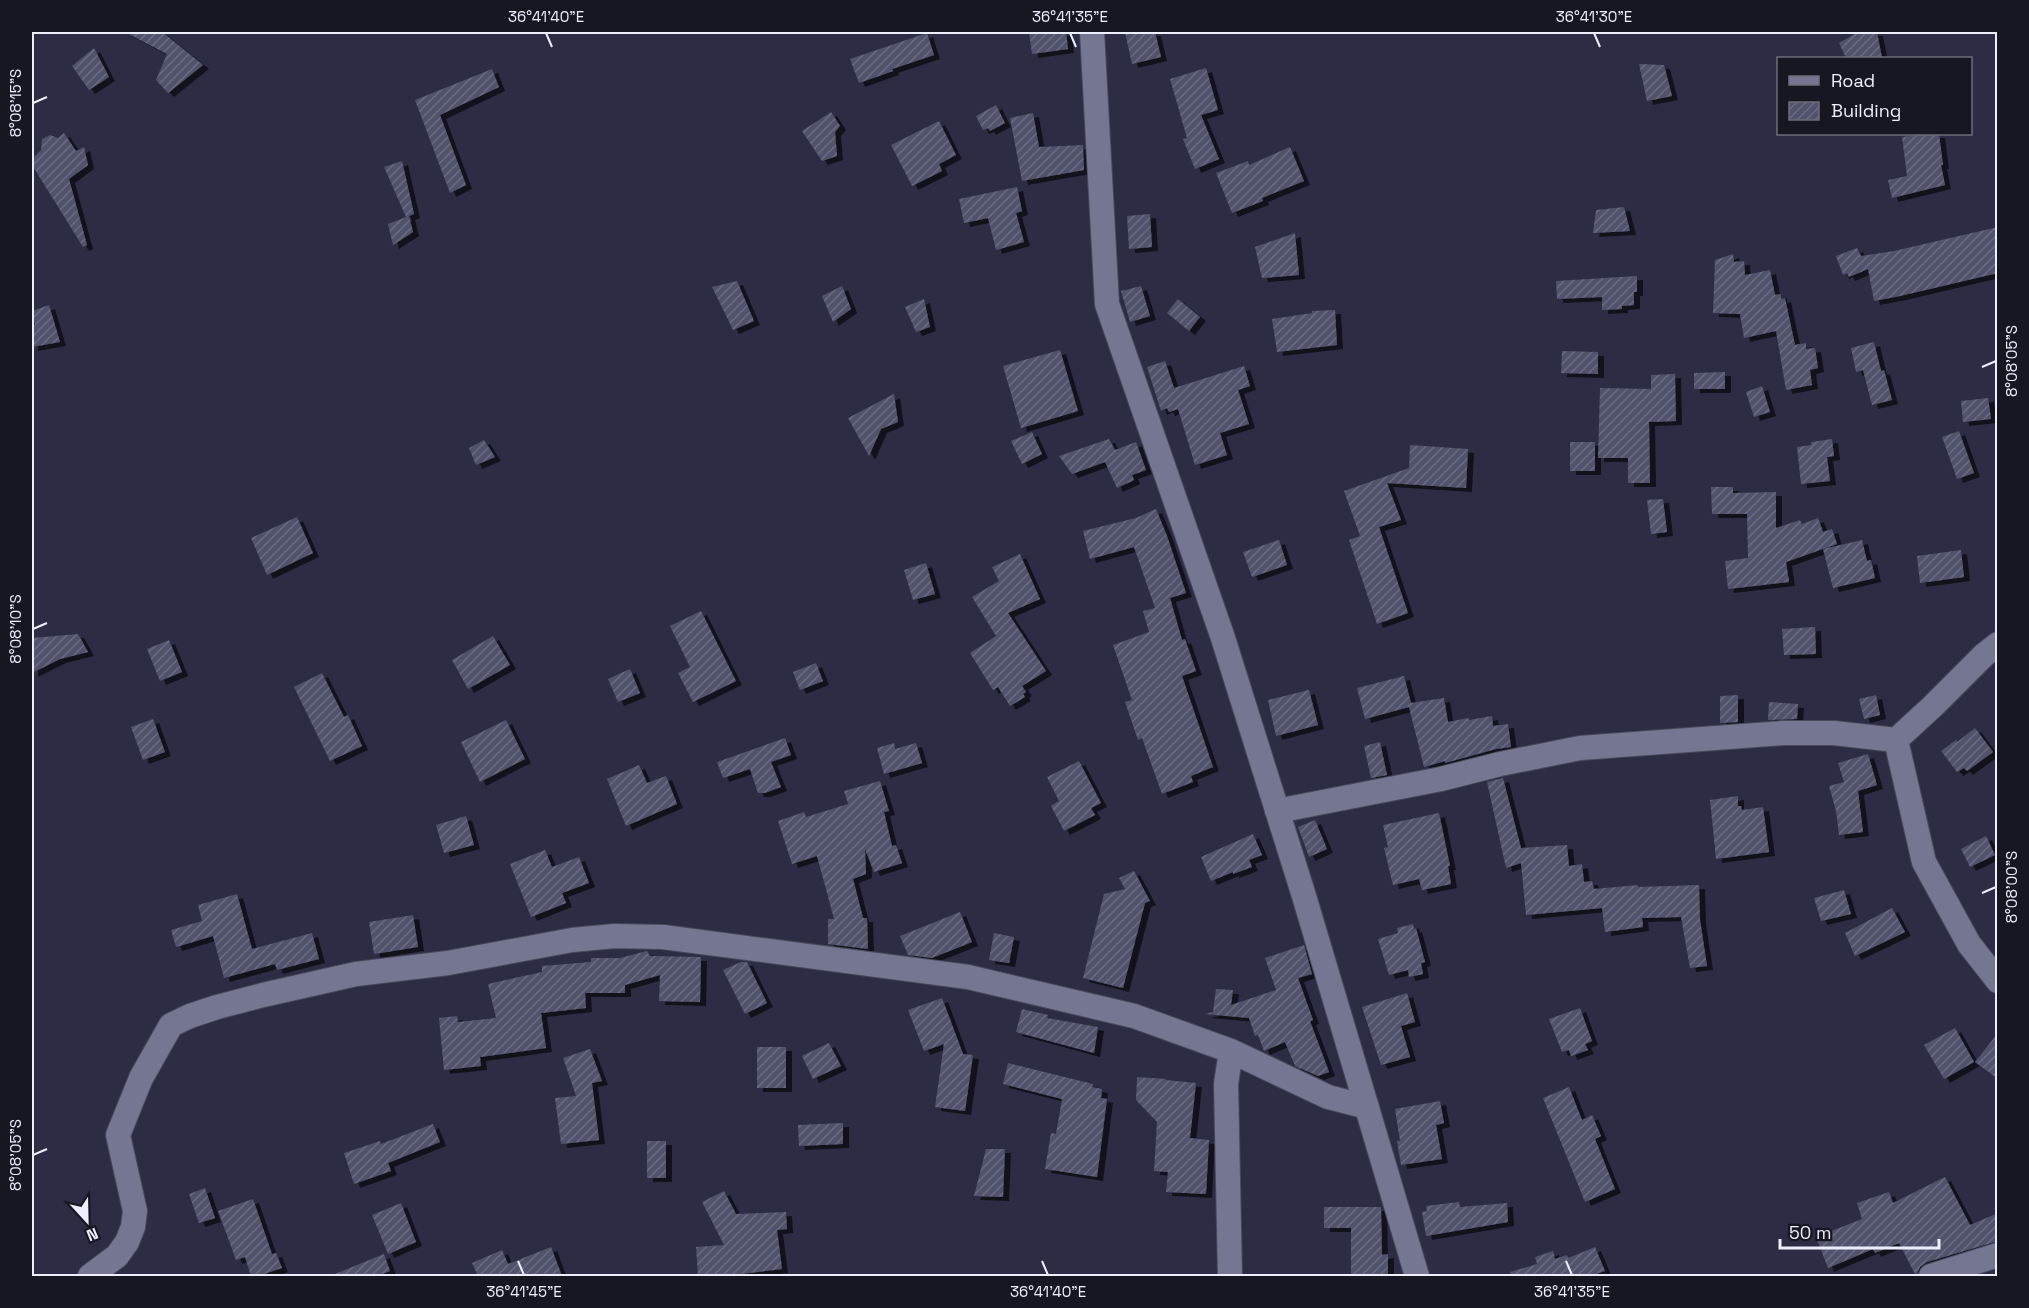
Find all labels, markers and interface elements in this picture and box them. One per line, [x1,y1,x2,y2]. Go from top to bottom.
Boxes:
text: 36°41'40"E [508,7,584,26]
text: 36°41'35"E [1032,7,1108,26]
text: 36°41'30"E [1556,7,1632,26]
legend [1777,57,1972,135]
text: 8°08'15"S [6,69,25,137]
text: Road [1831,69,1875,92]
text: Building [1831,99,1901,122]
text: 8°08'05"S [2002,325,2021,397]
text: 8°08'10"S [6,594,25,664]
text: 8°08'00"S [2002,851,2021,923]
text: 8°08'05"S [6,1119,25,1191]
north arrow [57,1191,117,1251]
scale bar [1780,1212,1939,1250]
text: 50 m [1789,1221,1831,1244]
text: N [84,1223,101,1246]
text: 36°41'45"E [486,1282,562,1301]
text: 36°41'40"E [1010,1282,1086,1301]
text: 36°41'35"E [1534,1282,1610,1301]

